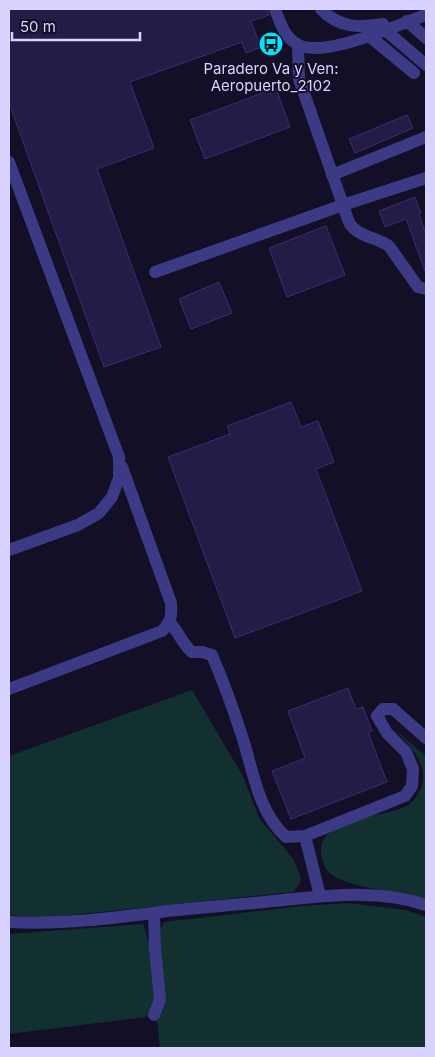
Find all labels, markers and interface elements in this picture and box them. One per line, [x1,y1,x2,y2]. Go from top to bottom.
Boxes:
scale bar [12,10,140,42]
text: 50 m [20,17,56,36]
bus stop icon: Paradero Va y Ven: Aeropuerto_2102 [258,31,284,57]
place label: Paradero Va y Ven: Aeropuerto_2102 [203,59,339,95]

